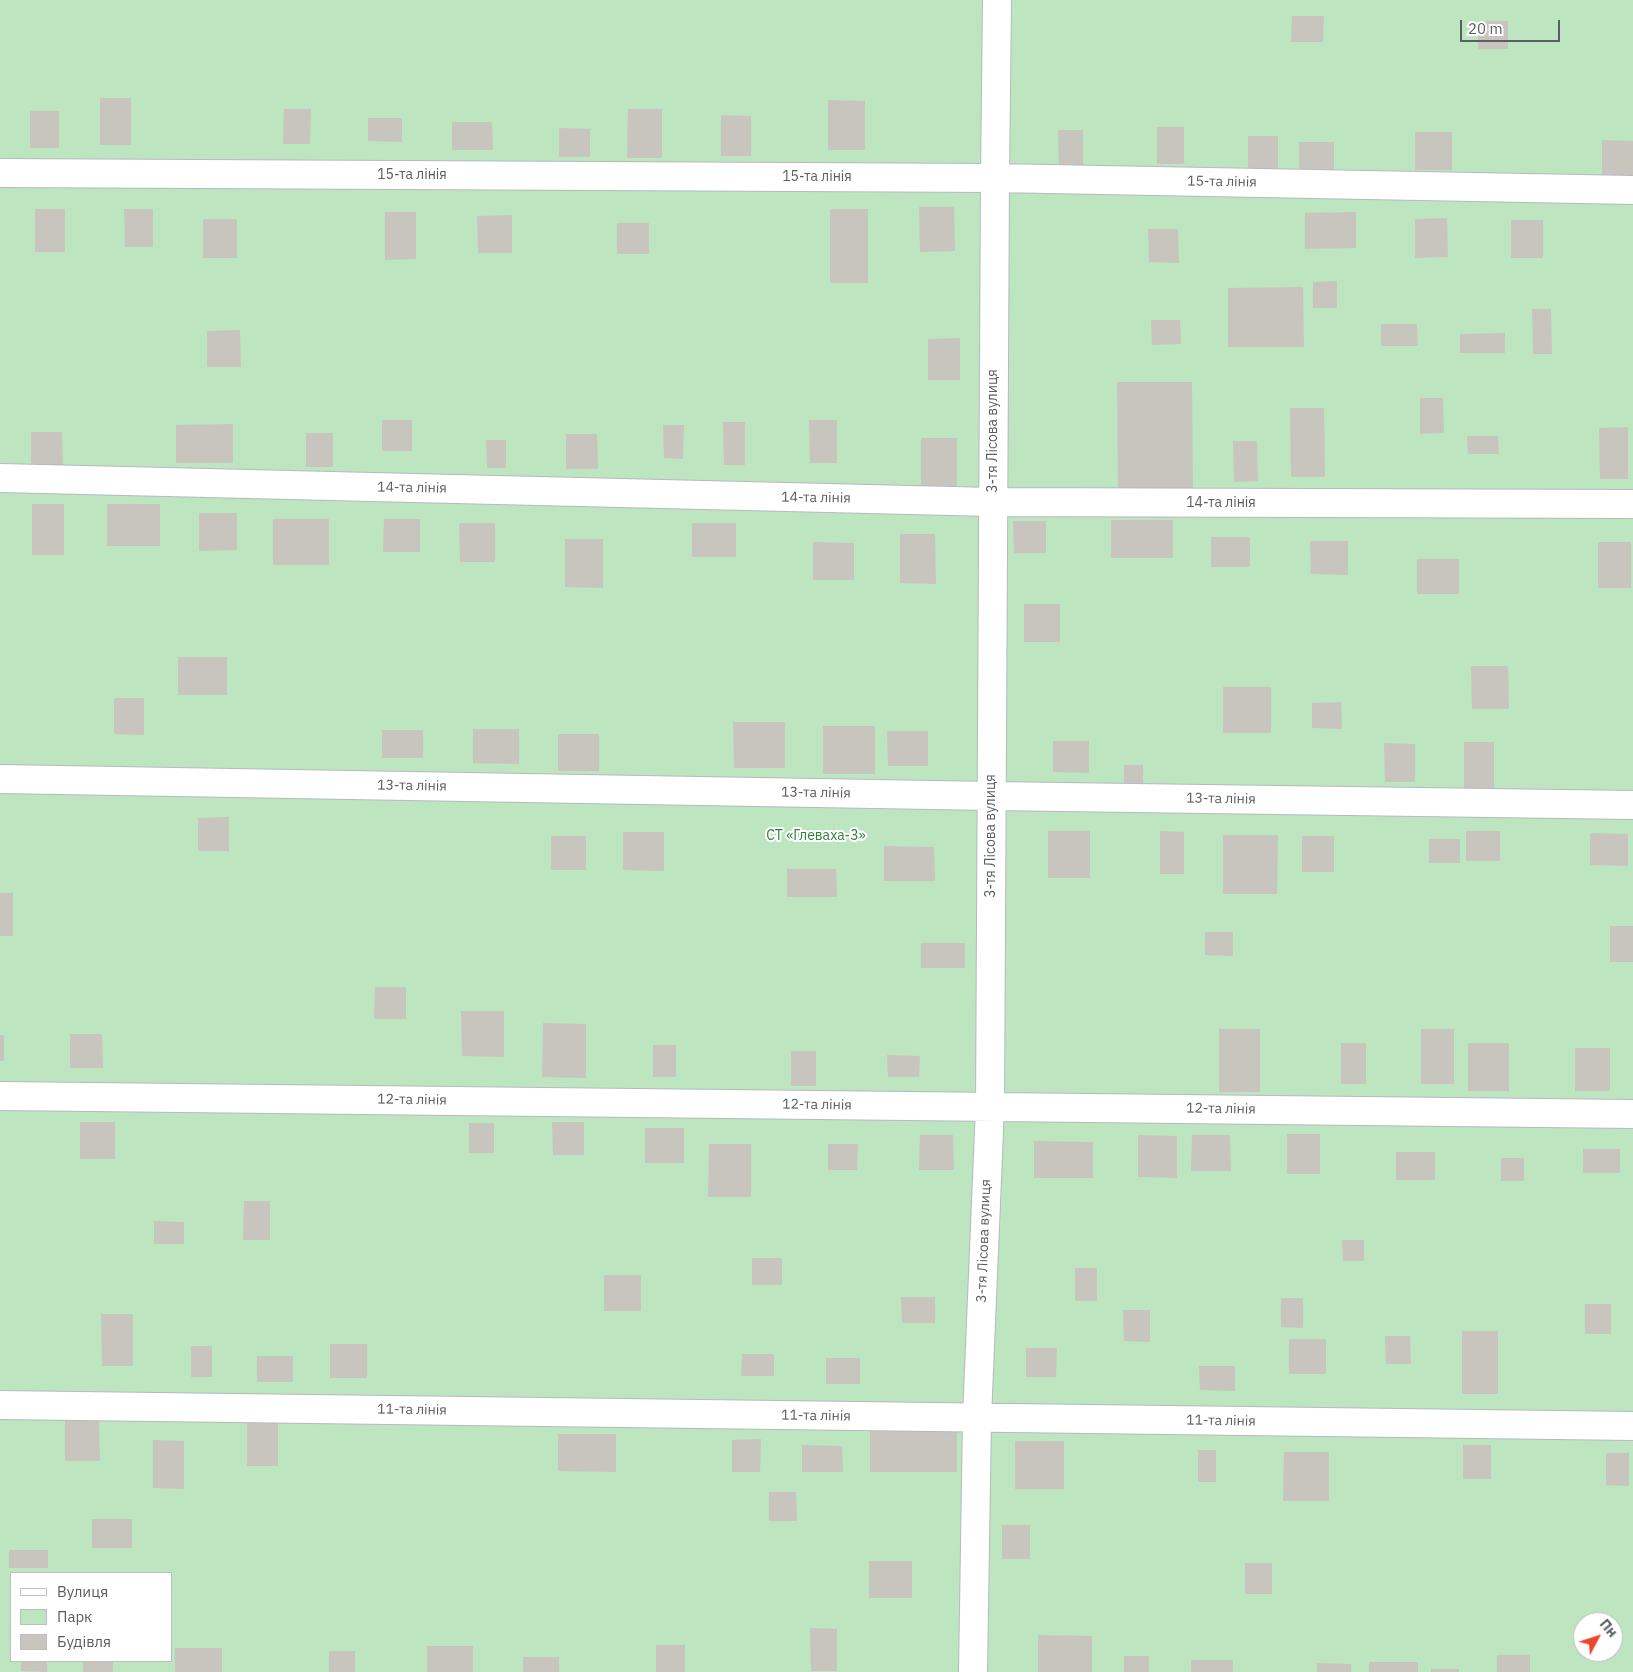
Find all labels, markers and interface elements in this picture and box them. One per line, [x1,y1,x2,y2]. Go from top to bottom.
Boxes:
scale bar [1463,10,1563,42]
text: 20 m [1468,19,1503,38]
street label: 15-та лінія [377,167,447,183]
street label: 15-та лінія [782,169,852,185]
street label: 15-та лінія [1187,173,1257,191]
street label: 3-тя Лісова вулиця [985,369,1001,493]
street label: 14-та лінія [377,479,447,497]
street label: 14-та лінія [781,489,851,507]
street label: 14-та лінія [1186,495,1256,511]
street label: 3-тя Лісова вулиця [983,774,999,898]
street label: 13-та лінія [377,777,447,795]
street label: 13-та лінія [781,784,851,802]
street label: 13-та лінія [1186,790,1256,808]
park label: СТ «Глеваха-3» [766,828,866,844]
street label: 12-та лінія [377,1091,447,1109]
street label: 12-та лінія [782,1096,852,1114]
street label: 12-та лінія [1186,1100,1256,1118]
street label: 3-тя Лісова вулиця [973,1179,995,1303]
street label: 11-та лінія [377,1401,447,1419]
street label: 11-та лінія [781,1407,851,1425]
street label: 11-та лінія [1186,1412,1256,1430]
legend [10,1572,172,1662]
text: Вулиця [57,1582,108,1601]
text: Парк [57,1607,92,1626]
north arrow [1573,1612,1623,1662]
text: Пн [1596,1615,1622,1641]
text: Будівля [57,1632,111,1651]

